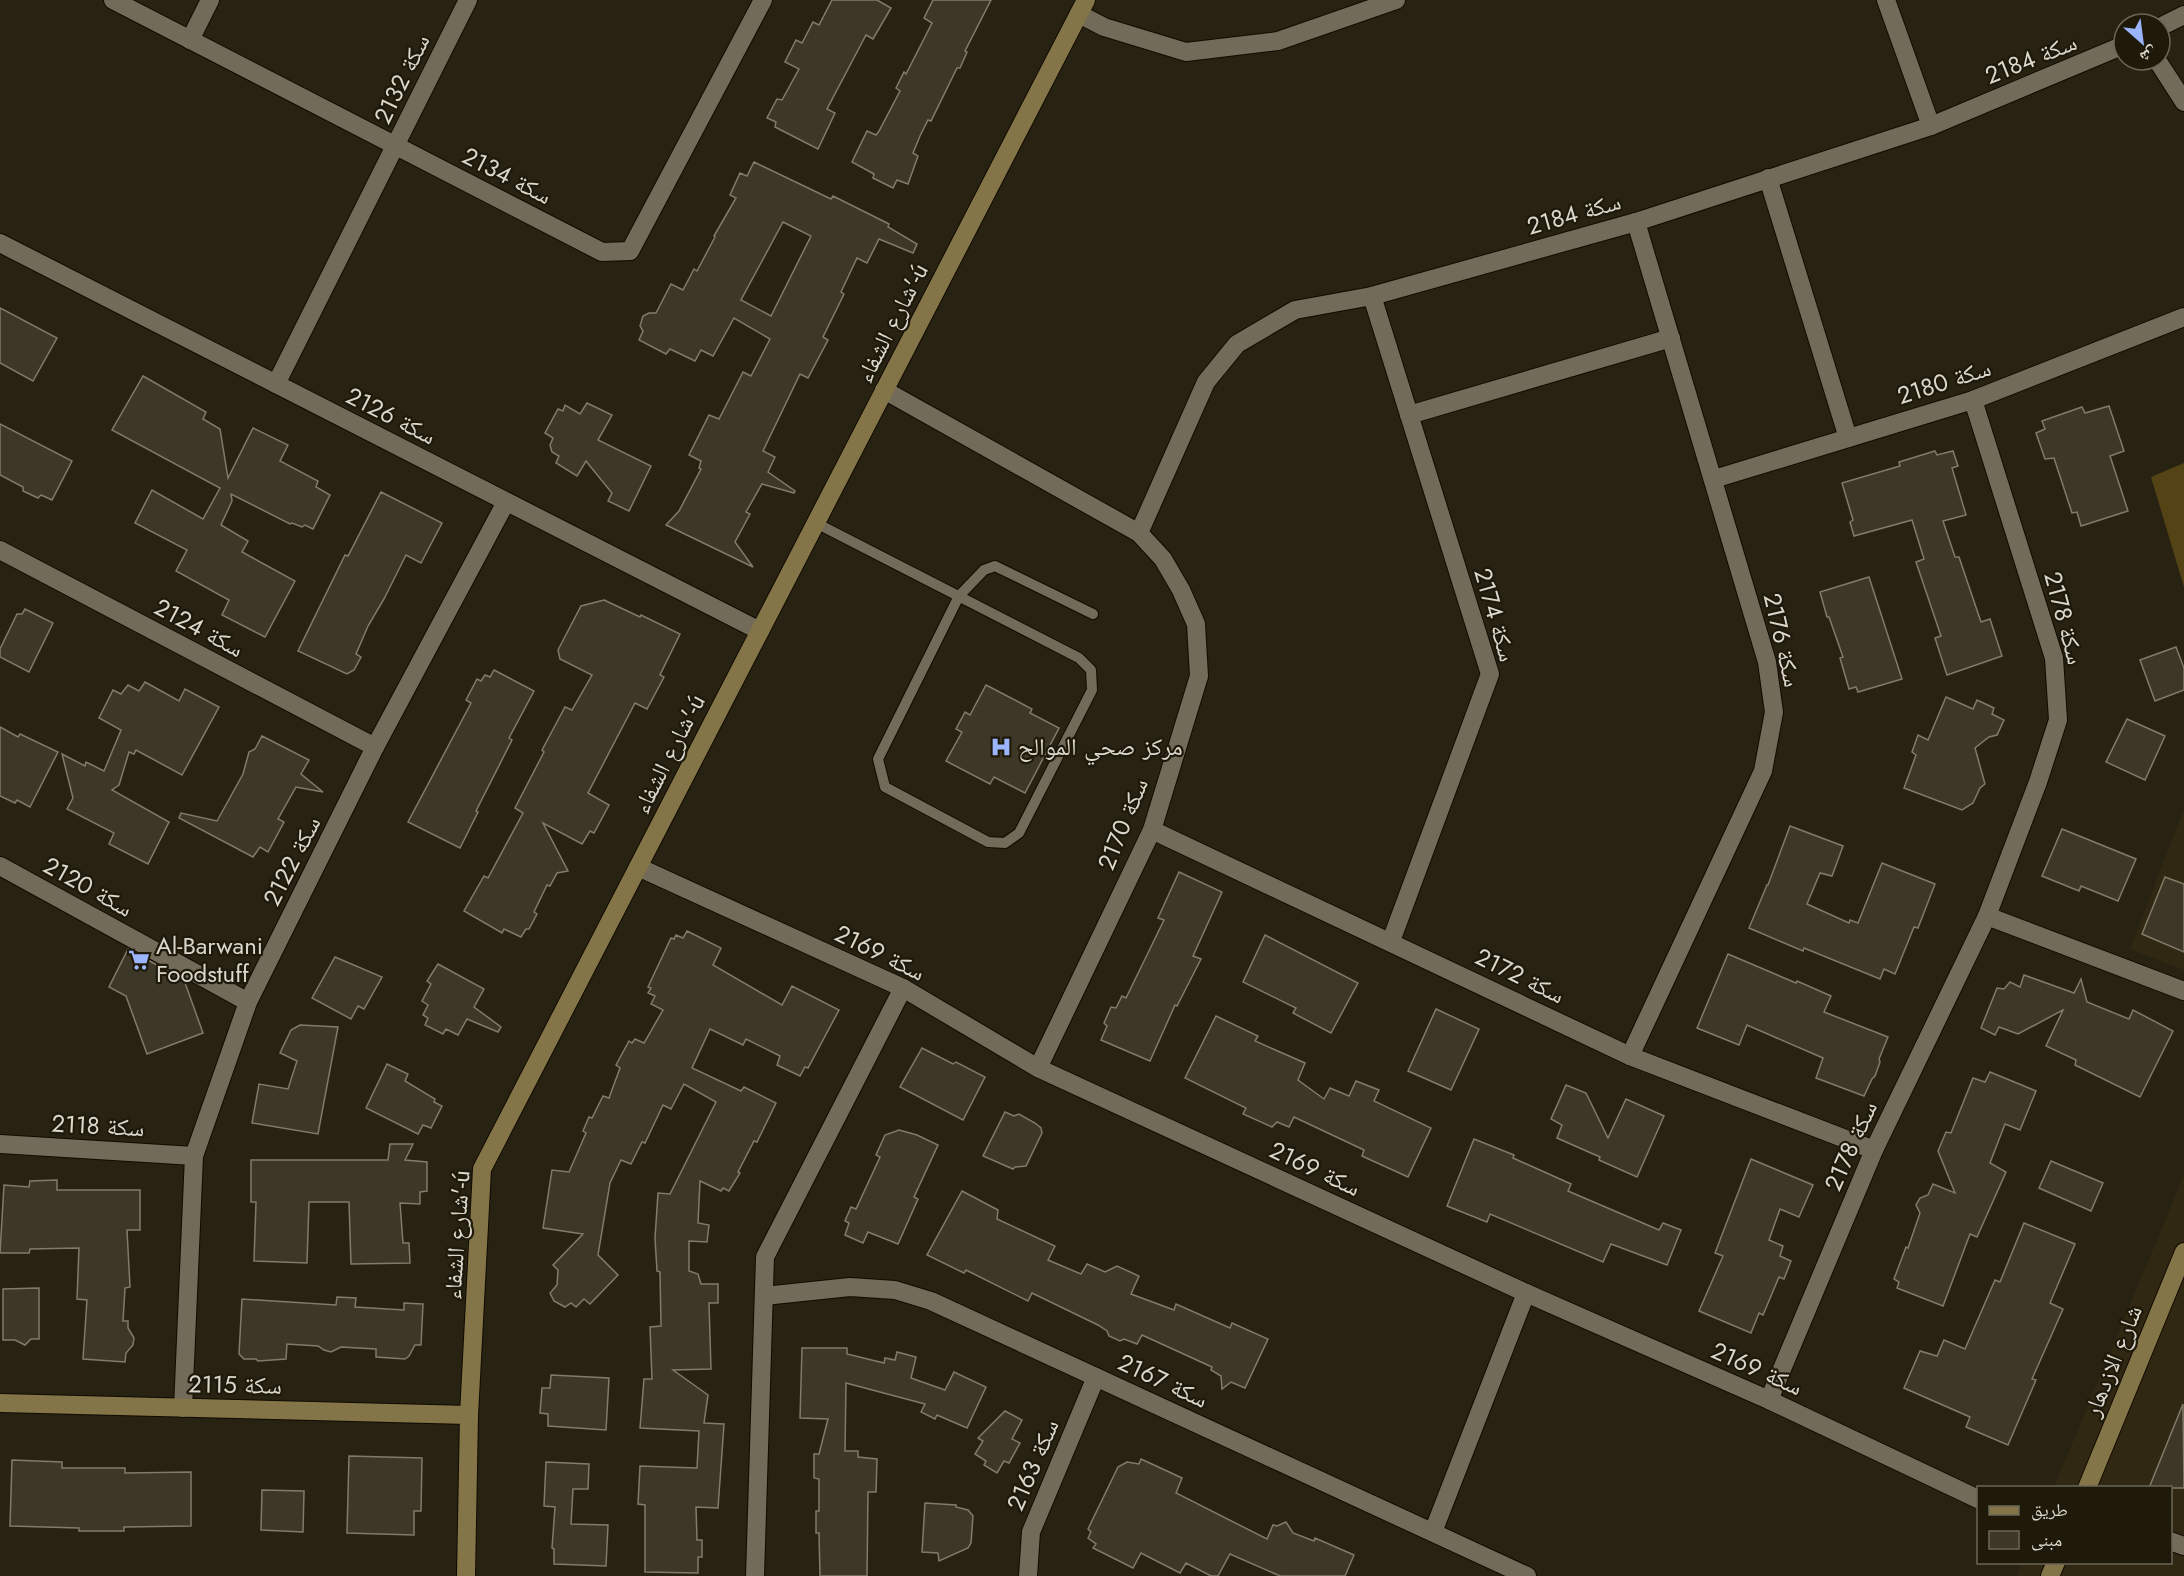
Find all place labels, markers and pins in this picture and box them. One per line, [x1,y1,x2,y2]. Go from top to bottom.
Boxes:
place label: مركز صحي الموالح [1018,729,1183,766]
hospital icon: مركز صحي الموالح [989,735,1013,759]
place label: Al-Barwani Foodstuff [156,928,263,991]
supermarket icon: Al-Barwani Foodstuff [127,948,151,972]

